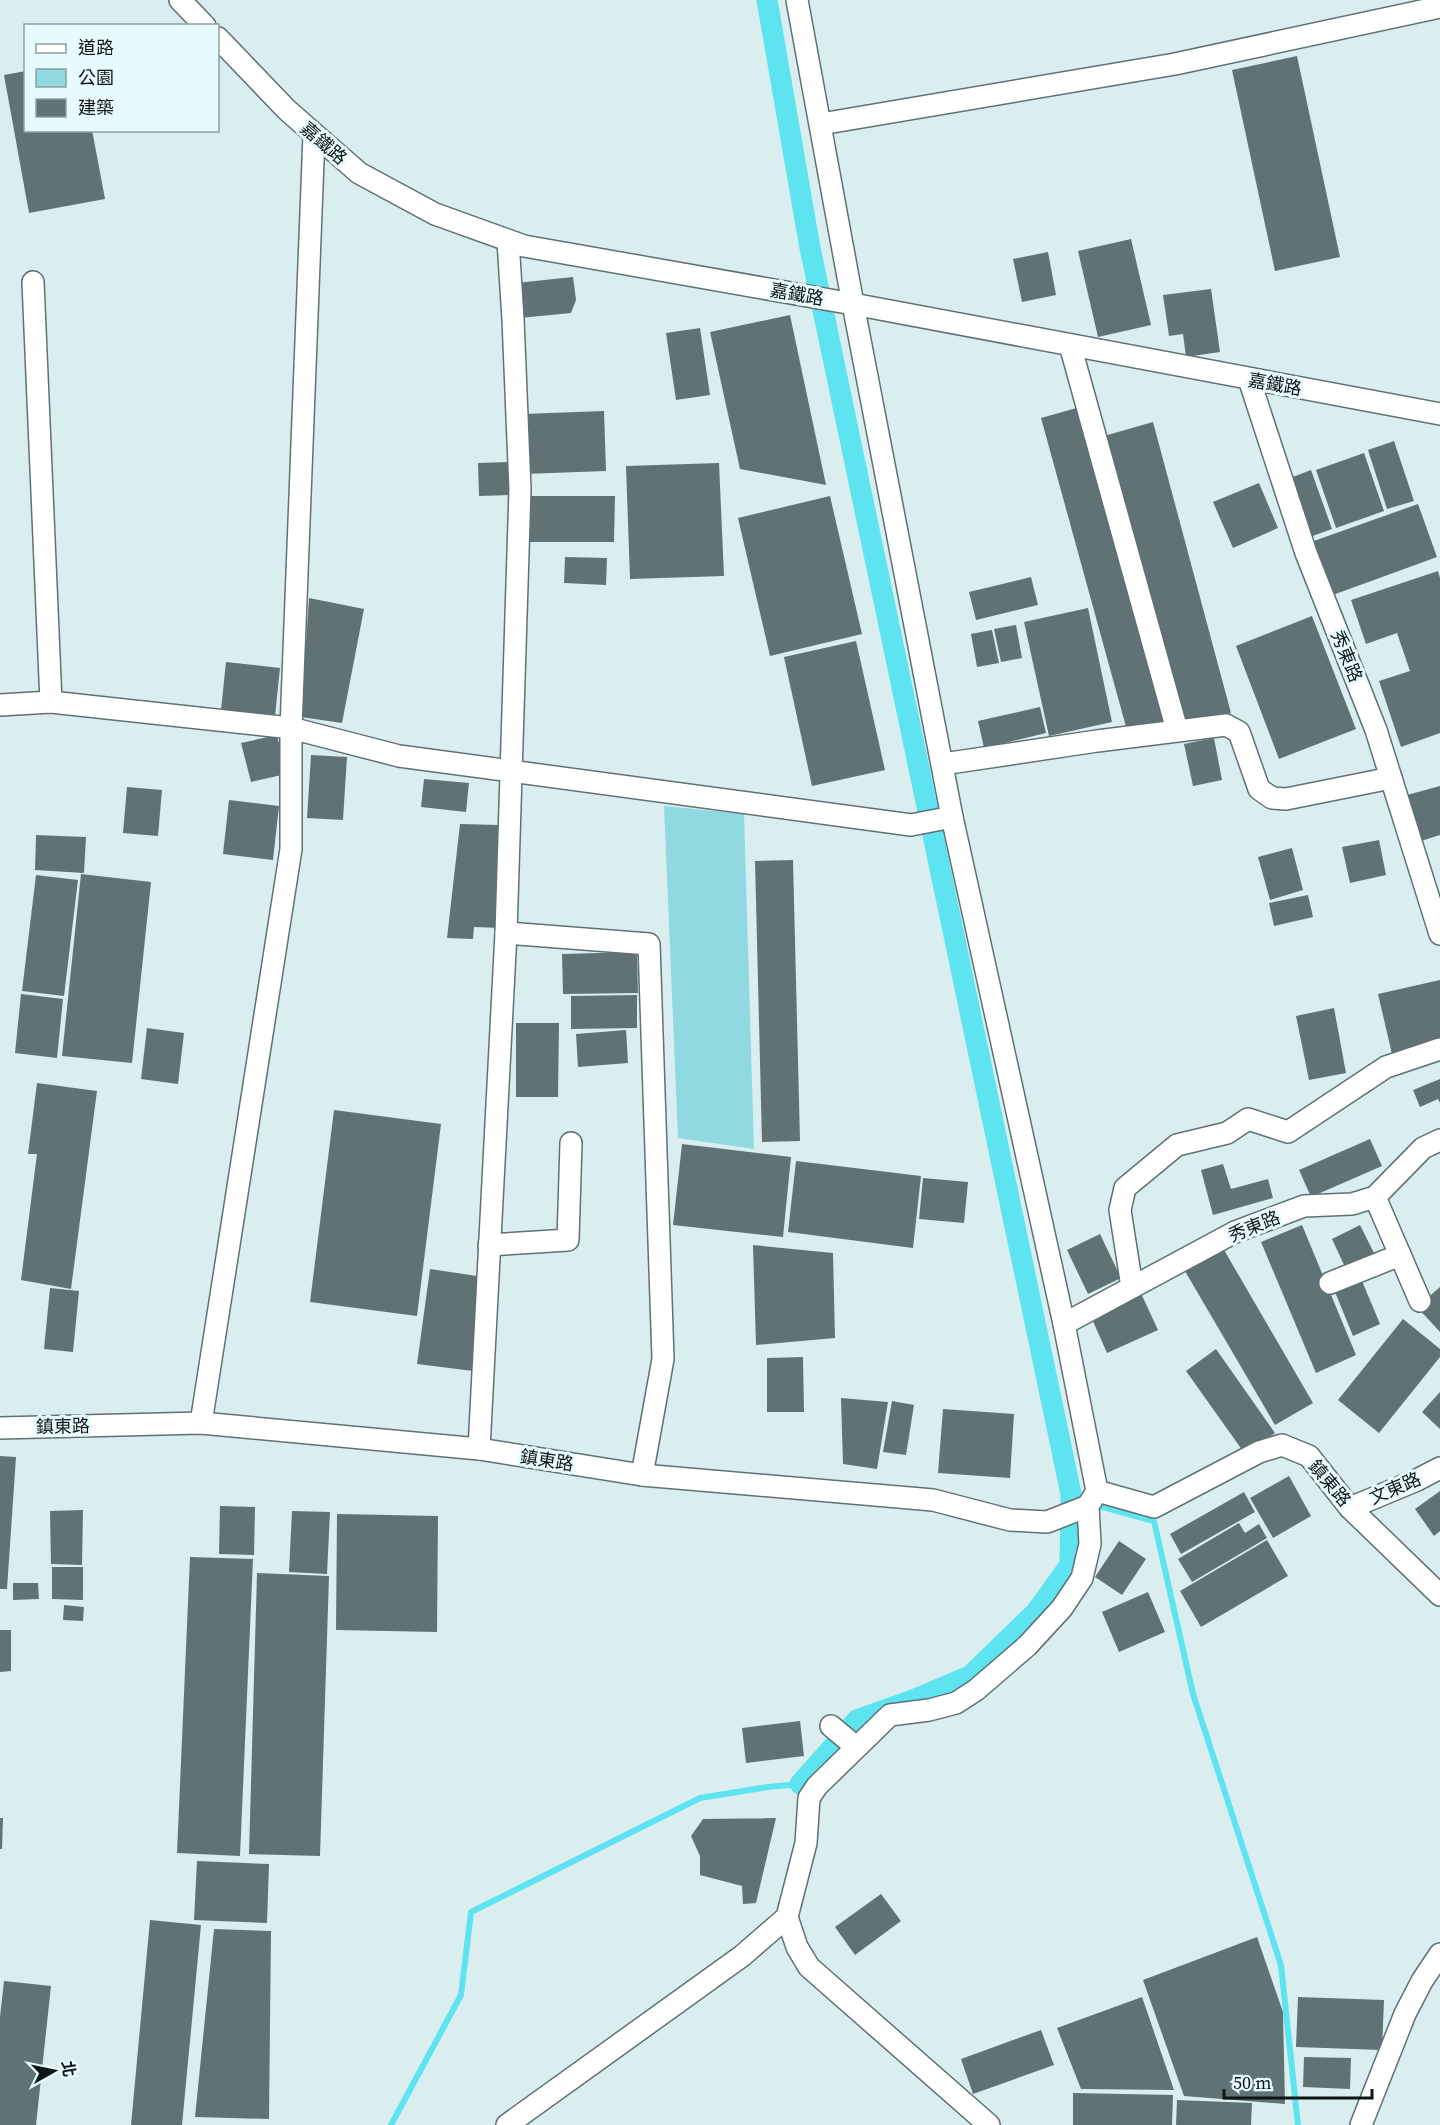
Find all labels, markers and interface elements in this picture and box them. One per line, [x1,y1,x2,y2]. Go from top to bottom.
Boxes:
legend [24,24,219,132]
text: 道路 [78,35,114,60]
text: 公園 [78,65,114,90]
text: 建築 [78,95,114,120]
street label: 嘉鐵路 [295,116,353,170]
street label: 嘉鐵路 [768,277,826,311]
street label: 嘉鐵路 [1246,367,1304,401]
street label: 秀東路 [1325,626,1369,686]
street label: 秀東路 [1224,1204,1284,1248]
street label: 鎮東路 [36,1413,90,1439]
street label: 鎮東路 [518,1443,576,1477]
street label: 鎮東路 [1303,1454,1357,1512]
street label: 文東路 [1365,1466,1425,1510]
north arrow [24,2041,84,2101]
text: 北 [57,2059,81,2078]
scale bar [1224,2062,1372,2100]
text: 50 m [1233,2070,1271,2095]

